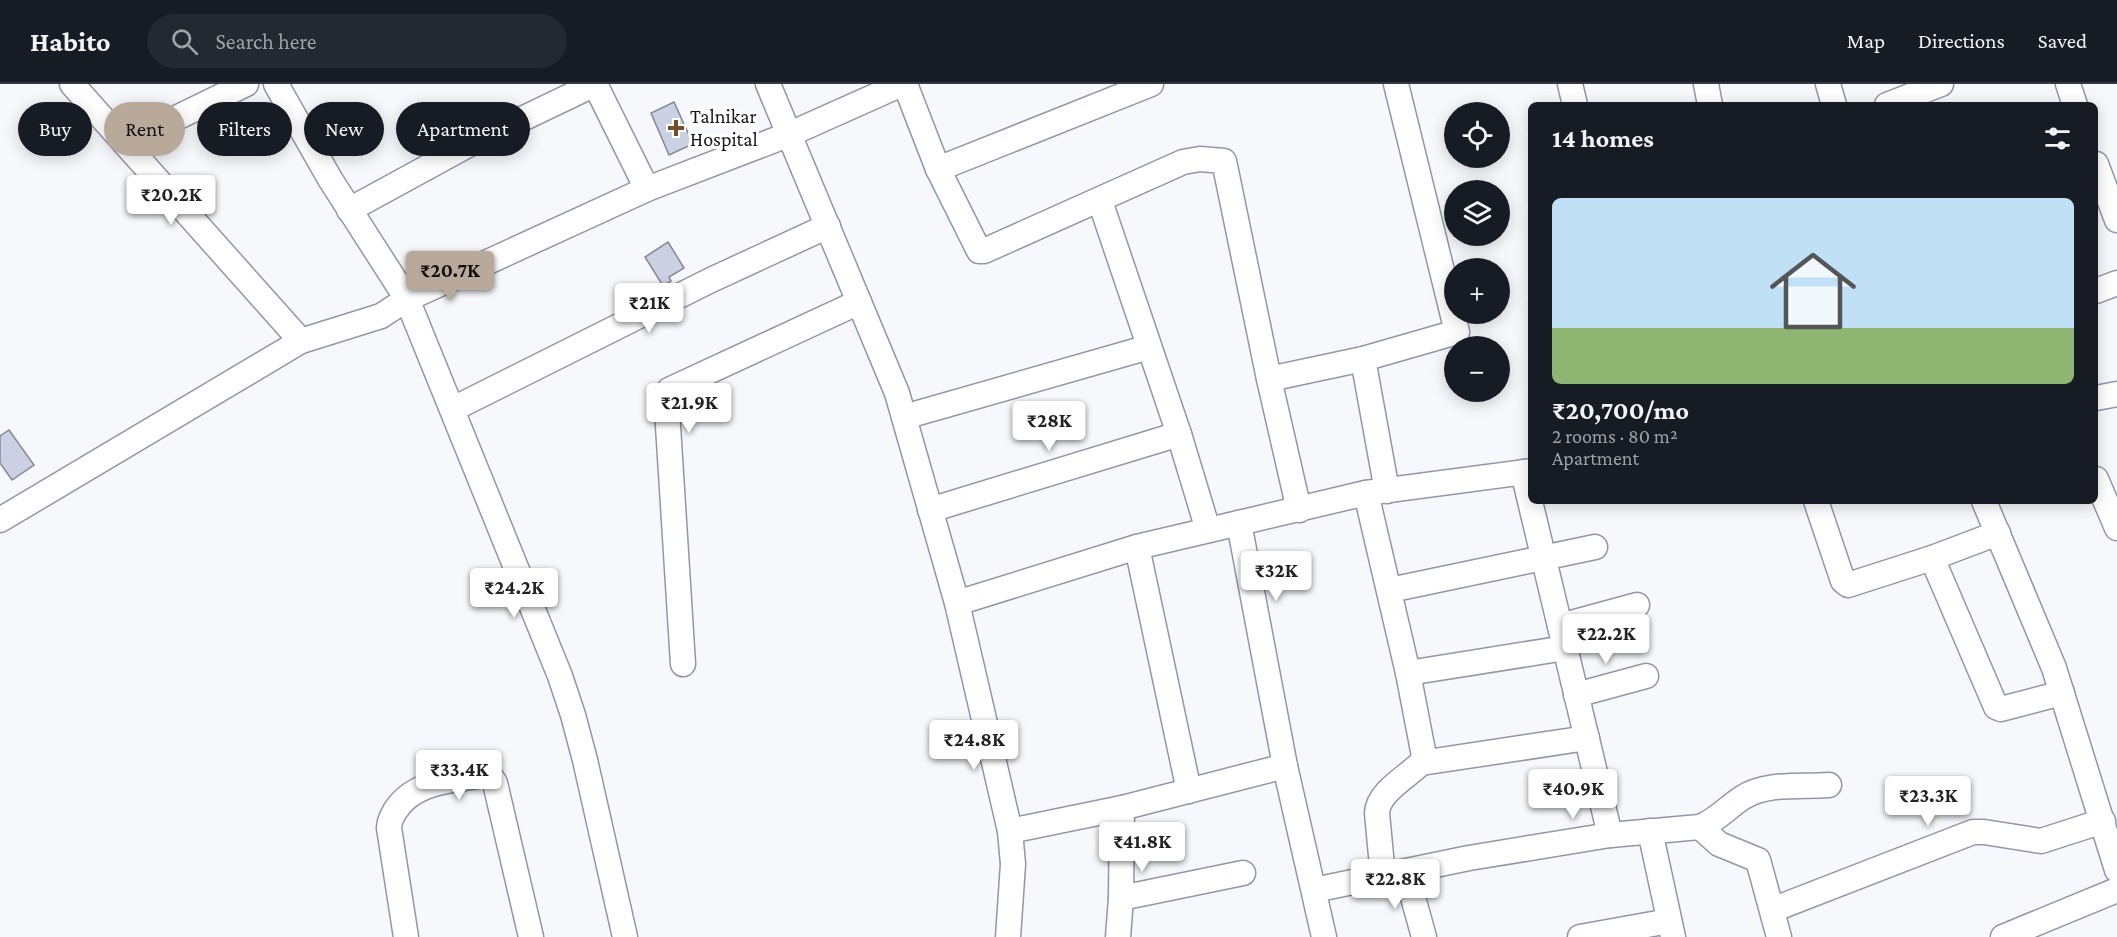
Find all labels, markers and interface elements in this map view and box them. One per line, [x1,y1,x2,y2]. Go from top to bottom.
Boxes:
search box [147,14,567,68]
icon: search [168,25,201,58]
text: Habito [30,26,111,57]
text: Search here [216,29,317,54]
text: Map [1847,29,1885,53]
text: Directions [1918,29,2005,53]
text: Saved [2038,29,2087,53]
chip: Buy [18,102,92,156]
chip: Rent [104,102,185,156]
chip: Filters [197,102,292,156]
chip: New [304,102,384,156]
chip: Apartment [396,102,530,156]
map controls [1444,102,1510,402]
button: locate [1444,102,1510,168]
place label: Talnikar Hospital [690,105,758,151]
marker: Talnikar Hospital [667,119,685,137]
icon: filters [2041,122,2074,155]
text: 14 homes [1552,124,1654,153]
pin: ₹20.2K [122,175,220,226]
button: layers [1444,180,1510,246]
text: ₹20.2K [141,183,201,205]
icon: home [1759,237,1867,345]
pin: ₹20.7K [401,251,499,302]
button: + [1444,258,1510,324]
text: ₹20.7K [420,259,480,281]
pin: ₹21K [613,283,685,334]
text: ₹21K [629,291,669,313]
button: − [1444,336,1510,402]
pin: ₹21.9K [640,383,738,434]
text: ₹21.9K [660,391,718,413]
text: ₹20,700/mo [1552,396,1689,425]
pin: ₹28K [1013,401,1085,452]
text: ₹28K [1026,409,1072,431]
text: 2 rooms · 80 m² [1552,425,1678,447]
text: Apartment [1552,447,1639,469]
pin: ₹32K [1240,551,1312,602]
text: ₹32K [1255,559,1297,581]
pin: ₹24.2K [465,568,563,619]
text: ₹24.2K [484,576,544,598]
pin: ₹22.2K [1557,614,1655,665]
text: ₹22.2K [1576,622,1636,644]
pin: ₹24.8K [925,720,1023,771]
text: ₹24.8K [943,728,1005,750]
pin: ₹33.4K [410,750,508,801]
text: ₹33.4K [430,758,488,780]
pin: ₹40.9K [1524,769,1622,820]
pin: ₹23.3K [1879,776,1977,827]
text: ₹40.9K [1542,777,1604,799]
text: ₹23.3K [1899,784,1957,806]
pin: ₹41.8K [1093,822,1191,873]
text: ₹41.8K [1113,830,1171,852]
pin: ₹22.8K [1346,859,1444,910]
text: ₹22.8K [1365,867,1425,889]

